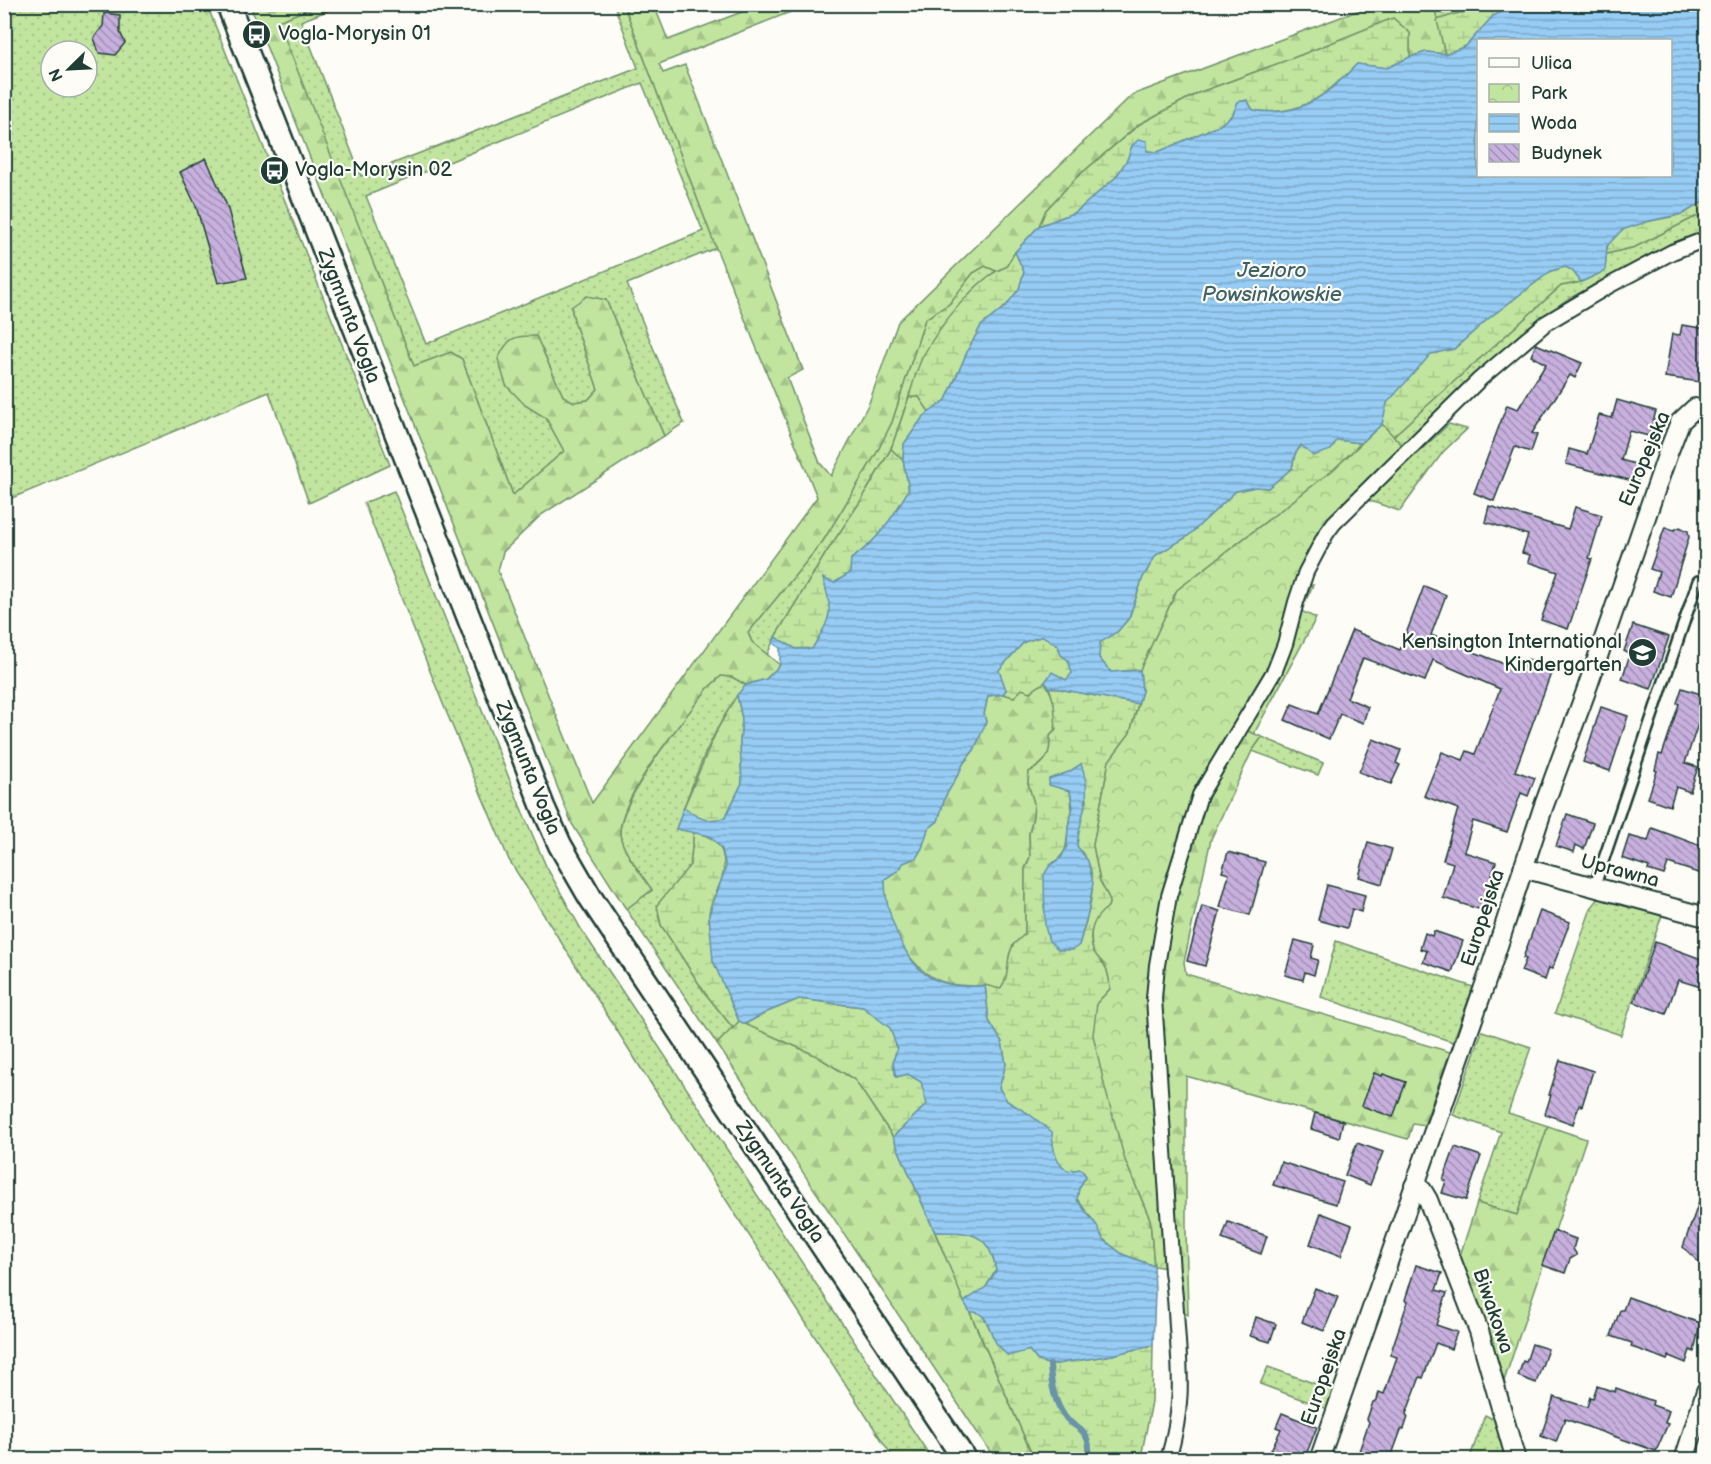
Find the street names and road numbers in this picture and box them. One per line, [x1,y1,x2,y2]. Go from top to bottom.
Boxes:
street label: Zygmunta Vogla [312,244,386,387]
street label: Europejska [1614,408,1676,510]
street label: Zygmunta Vogla [490,697,566,838]
street label: Uprawna [1578,849,1662,893]
street label: Europejska [1456,866,1510,970]
street label: Zygmunta Vogla [730,1116,830,1248]
street label: Biwakowa [1467,1265,1519,1357]
street label: Europejska [1296,1325,1352,1429]

